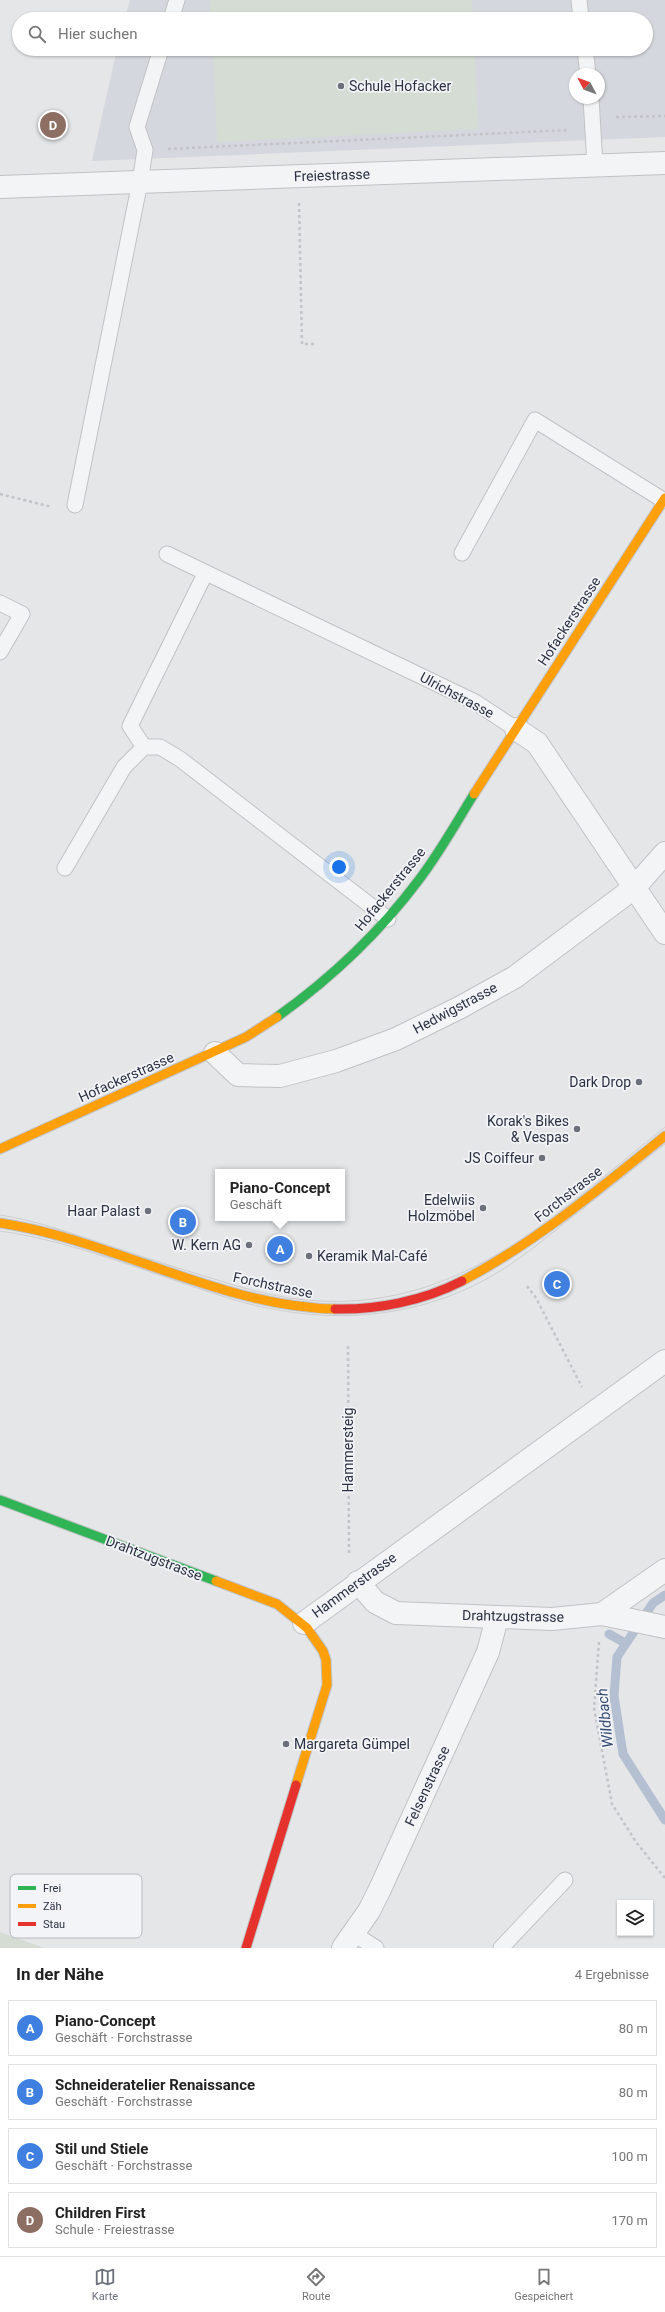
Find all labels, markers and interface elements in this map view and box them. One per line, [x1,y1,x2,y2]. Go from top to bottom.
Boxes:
search box [12,12,653,56]
icon: search [26,23,48,45]
text: Hier suchen [58,25,137,43]
north arrow [569,68,605,104]
place label: Schule Hofacker [349,78,452,94]
marker: Schule Hofacker [336,81,346,91]
pin: D [40,110,66,140]
street label: Freiestrasse [294,166,370,184]
street label: Hofackerstrasse [534,574,604,668]
street label: Ulrichstrasse [417,669,497,721]
street label: Hofackerstrasse [351,844,429,934]
your location [329,857,349,877]
street label: Hedwigstrasse [410,979,500,1037]
street label: Hofackerstrasse [76,1049,176,1105]
place label: Dark Drop [569,1074,631,1090]
marker: Dark Drop [634,1077,644,1087]
place label: Korak's Bikes & Vespas [487,1113,569,1145]
marker: Korak's Bikes & Vespas [572,1124,582,1134]
place label: JS Coiffeur [465,1150,534,1166]
marker: JS Coiffeur [537,1153,547,1163]
street label: Forchstrasse [531,1163,605,1225]
popup [215,1169,345,1221]
text: Piano-Concept [230,1179,330,1197]
place label: Edelwiis Holzmöbel [408,1192,475,1224]
text: Geschäft [230,1197,282,1212]
place label: Haar Palast [67,1203,140,1219]
marker: Edelwiis Holzmöbel [478,1203,488,1213]
marker: Haar Palast [143,1206,153,1216]
pin: B [170,1207,196,1237]
pin: A [267,1234,293,1264]
place label: W. Kern AG [172,1237,241,1253]
marker: W. Kern AG [244,1240,254,1250]
place label: Keramik Mal-Café [317,1248,427,1264]
marker: Keramik Mal-Café [304,1251,314,1261]
street label: Forchstrasse [232,1269,314,1301]
pin: C [544,1269,570,1299]
street label: Hammersteig [340,1408,356,1492]
street label: Drahtzugstrasse [104,1532,204,1584]
street label: Hammerstrasse [309,1549,399,1621]
street label: Drahtzugstrasse [462,1607,564,1625]
water label: Wildbach [593,1687,617,1749]
place label: Margareta Gümpel [294,1736,410,1752]
marker: Margareta Gümpel [281,1739,291,1749]
street label: Felsenstrasse [401,1743,453,1829]
legend [10,1874,142,1938]
text: Frei [43,1882,61,1895]
text: Zäh [43,1900,62,1913]
map controls [617,1900,653,1936]
button: layers [617,1900,653,1936]
text: Stau [43,1918,65,1931]
text: In der Nähe [16,1964,104,1984]
text: 4 Ergebnisse [575,1967,649,1982]
text: Piano-Concept [55,2012,156,2030]
text: A [26,2021,34,2036]
text: 80 m [619,2021,648,2036]
text: Geschäft · Forchstrasse [55,2030,192,2045]
text: Schneideratelier Renaissance [55,2076,255,2094]
text: B [26,2085,34,2100]
text: 80 m [619,2085,648,2100]
text: Geschäft · Forchstrasse [55,2094,192,2109]
text: Stil und Stiele [55,2140,148,2158]
text: C [26,2149,34,2164]
text: 100 m [611,2149,648,2164]
text: Geschäft · Forchstrasse [55,2158,192,2173]
text: Children First [55,2204,146,2222]
text: D [26,2213,34,2228]
text: 170 m [611,2213,648,2228]
text: Schule · Freiestrasse [55,2222,175,2237]
tab: Karte [92,2266,118,2303]
tab: Route [302,2266,330,2303]
tab: Gespeichert [514,2266,573,2303]

